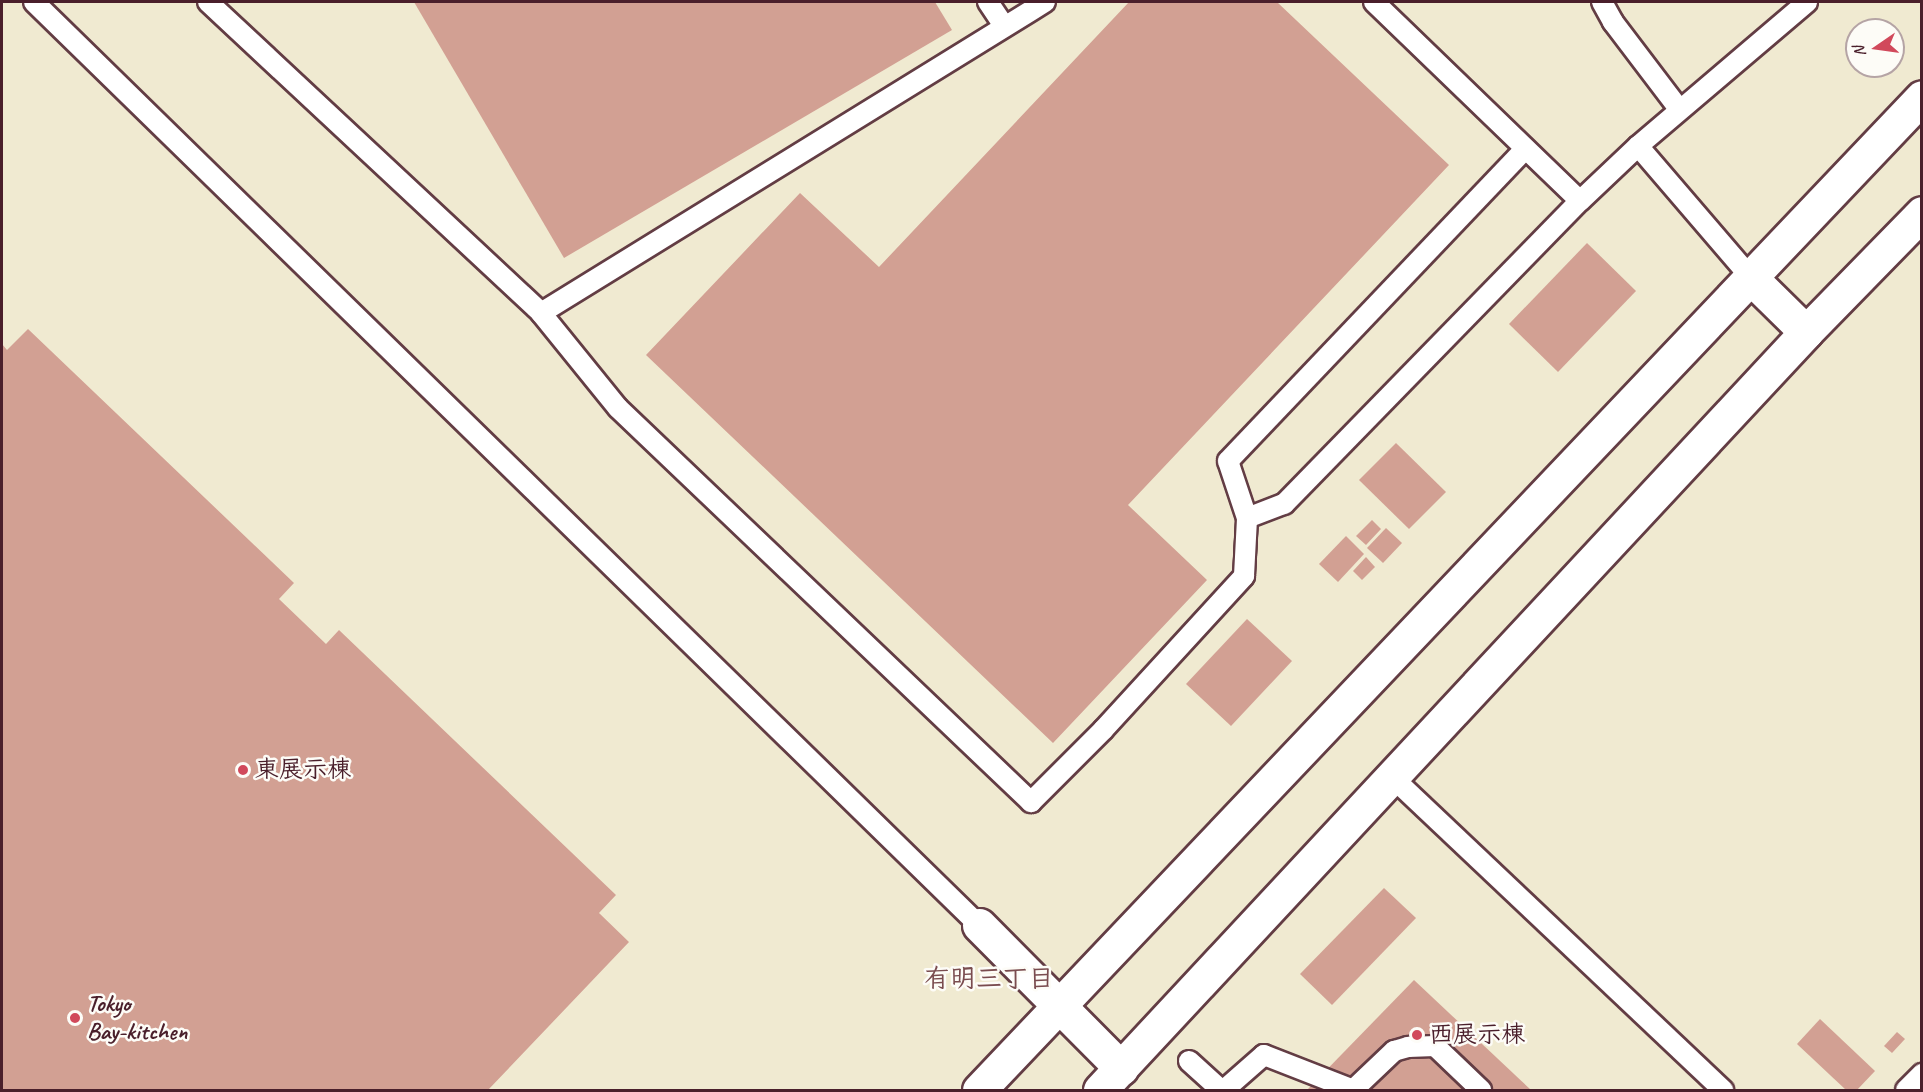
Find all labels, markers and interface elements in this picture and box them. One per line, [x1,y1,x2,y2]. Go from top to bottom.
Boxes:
north arrow [1845,18,1905,78]
text: N [1849,45,1870,59]
place label: 東展示棟 [255,756,351,784]
marker: 東展示棟 [236,763,250,777]
district label: 有明三丁目 [924,963,1054,995]
place label: Tokyo Bay-kitchen [87,990,187,1046]
marker: Tokyo Bay-kitchen [68,1011,82,1025]
place label: 西展示棟 [1429,1021,1525,1049]
marker: 西展示棟 [1410,1028,1424,1042]

